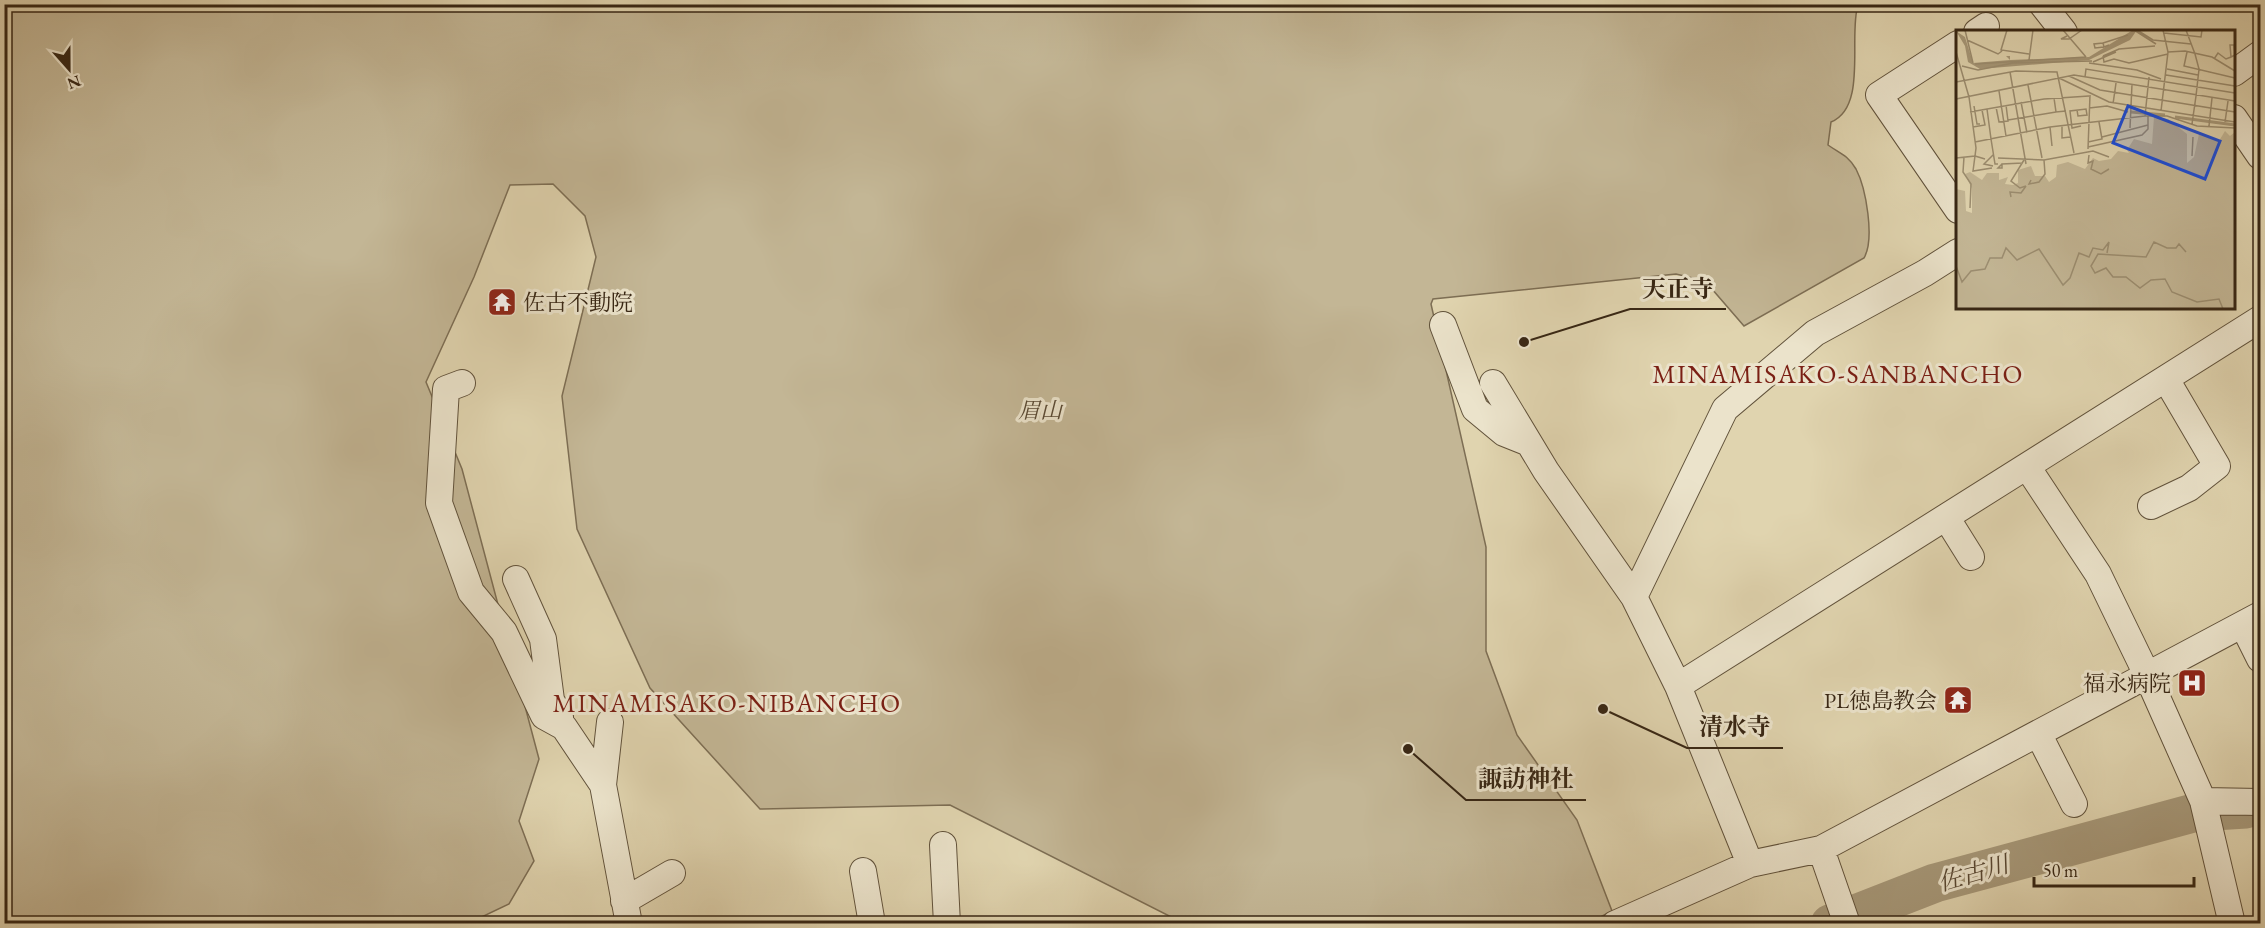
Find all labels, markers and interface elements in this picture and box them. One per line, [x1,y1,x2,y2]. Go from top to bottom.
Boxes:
inset map [1956,30,2235,309]
north arrow [39,39,99,99]
text: N [64,70,84,95]
callout: 天正寺 [1630,267,1726,309]
text: 天正寺 [1642,273,1714,304]
temple icon: 佐古不動院 [486,286,518,318]
place label: 佐古不動院 [523,288,633,317]
district label: MINAMISAKO-SANBANCHO [1652,357,2024,391]
park label: 眉山 [1018,396,1064,425]
hospital icon: 福永病院 [2176,667,2208,699]
place label: 福永病院 [2083,669,2171,698]
temple icon: PL徳島教会 [1942,684,1974,716]
district label: MINAMISAKO-NIBANCHO [552,686,902,720]
place label: PL徳島教会 [1824,686,1937,715]
callout: 清水寺 [1687,706,1783,748]
text: 清水寺 [1699,711,1771,742]
callout: 諏訪神社 [1466,758,1586,800]
text: 諏訪神社 [1478,763,1574,794]
water label: 佐古川 [1934,847,2015,898]
scale bar [2034,850,2194,888]
text: 50 m [2043,859,2078,882]

